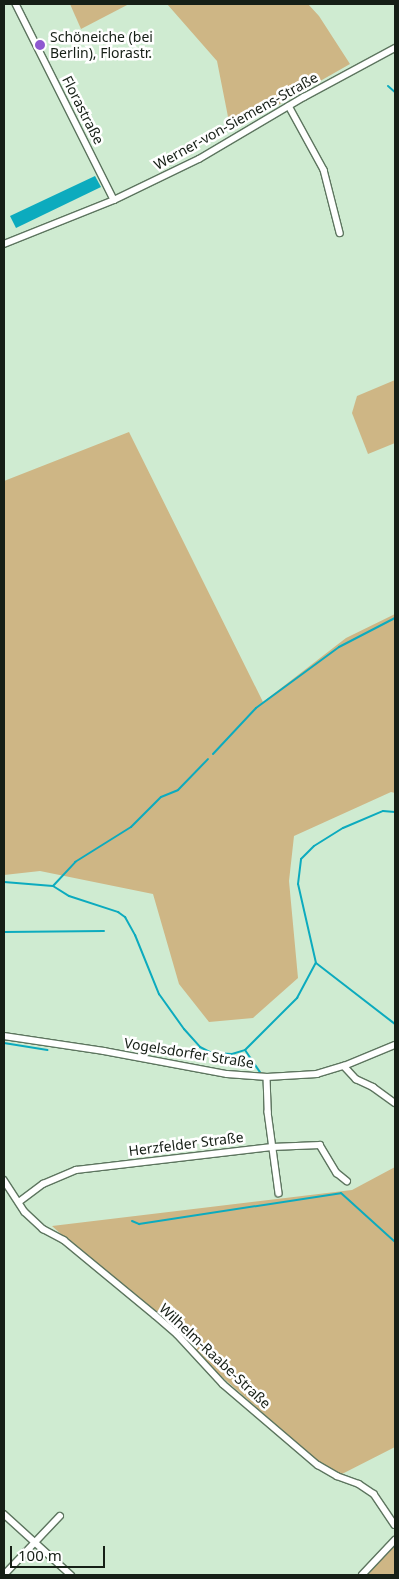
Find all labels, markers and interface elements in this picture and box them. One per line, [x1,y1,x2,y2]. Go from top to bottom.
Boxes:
place label: Schöneiche (bei Berlin), Florastr. [50,29,153,62]
marker: Schöneiche (bei Berlin), Florastr. [34,39,46,51]
street label: Werner-von-Siemens-Straße [151,69,321,173]
street label: Florastraße [59,73,107,147]
street label: Vogelsdorfer Straße [123,1034,255,1072]
street label: Herzfelder Straße [128,1129,244,1159]
street label: Wilhelm-Raabe-Straße [156,1300,274,1412]
scale bar [12,1536,108,1568]
text: 100 m [18,1545,62,1565]

